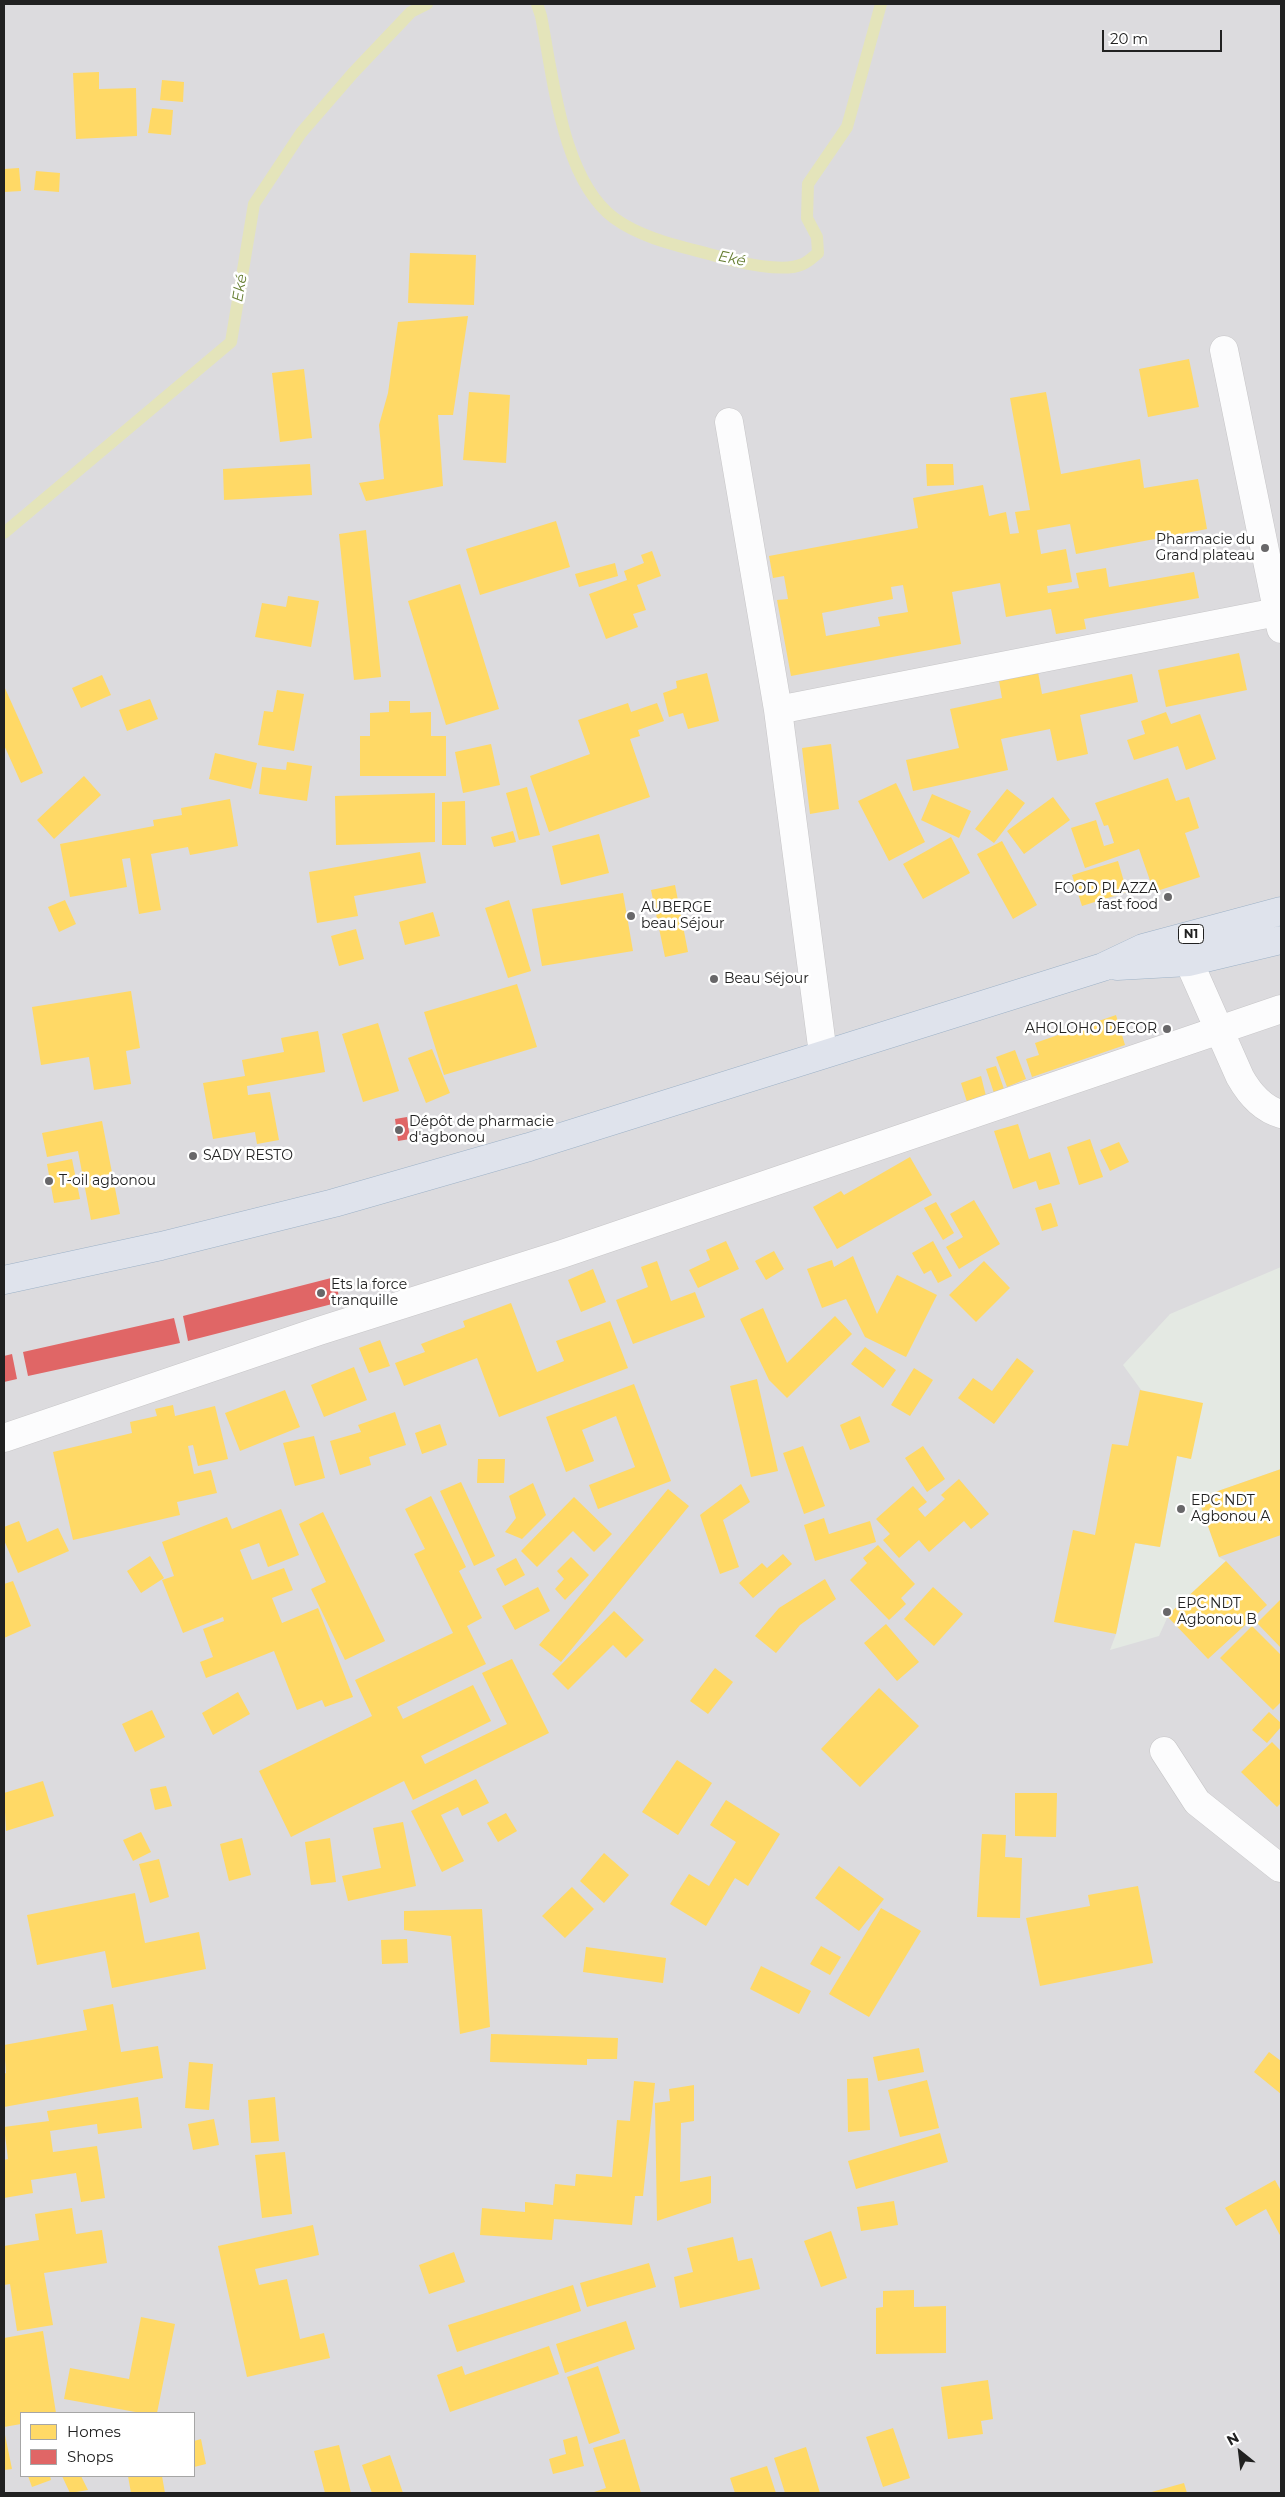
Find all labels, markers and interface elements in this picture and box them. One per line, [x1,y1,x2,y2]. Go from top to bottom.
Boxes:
scale bar [1105,20,1225,52]
text: 20 m [1110,29,1148,48]
water label: Eké [717,247,747,271]
water label: Eké [229,273,251,303]
place label: Pharmacie du Grand plateau [1155,532,1255,564]
marker: Pharmacie du Grand plateau [1259,542,1271,554]
place label: FOOD PLAZZA fast food [1054,881,1158,914]
marker: FOOD PLAZZA fast food [1162,891,1174,903]
place label: AUBERGE beau Séjour [641,900,725,932]
marker: AUBERGE beau Séjour [625,910,637,922]
road number: N1 [1178,924,1204,944]
place label: Beau Séjour [724,971,809,987]
marker: Beau Séjour [708,973,720,985]
place label: AHOLOHO DECOR [1025,1021,1157,1037]
marker: AHOLOHO DECOR [1161,1023,1173,1035]
place label: Dépôt de pharmacie d'agbonou [409,1114,554,1146]
marker: Dépôt de pharmacie d'agbonou [393,1124,405,1136]
place label: SADY RESTO [203,1148,293,1164]
marker: SADY RESTO [187,1150,199,1162]
place label: T-oil agbonou [59,1173,156,1189]
marker: T-oil agbonou [43,1175,55,1187]
place label: Ets la force tranquille [331,1277,407,1310]
marker: Ets la force tranquille [315,1287,327,1299]
place label: EPC NDT Agbonou A [1191,1493,1270,1525]
marker: EPC NDT Agbonou A [1175,1503,1187,1515]
place label: EPC NDT Agbonou B [1177,1596,1257,1628]
marker: EPC NDT Agbonou B [1161,1606,1173,1618]
legend [20,2412,195,2477]
text: Homes [67,2422,121,2441]
north arrow [1215,2427,1265,2477]
text: N [1223,2428,1242,2449]
text: Shops [67,2447,113,2466]

